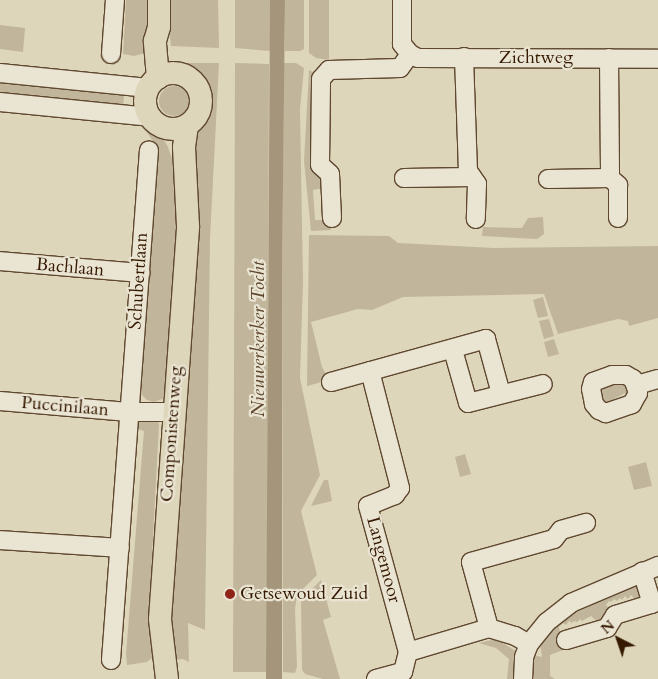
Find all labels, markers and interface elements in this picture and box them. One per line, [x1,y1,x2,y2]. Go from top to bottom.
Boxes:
street label: Zichtweg [499,47,573,69]
street label: Schubertlaan [125,232,153,330]
street label: Bachlaan [35,254,105,282]
water label: Nieuwerkerker Tocht [248,261,270,417]
street label: Componistenweg [156,365,188,503]
street label: Puccinilaan [20,392,110,422]
street label: Langemoor [361,515,405,605]
place label: Getsewoud Zuid [240,583,368,605]
marker: Getsewoud Zuid [224,588,236,600]
north arrow [593,614,643,664]
text: N [597,616,619,638]

